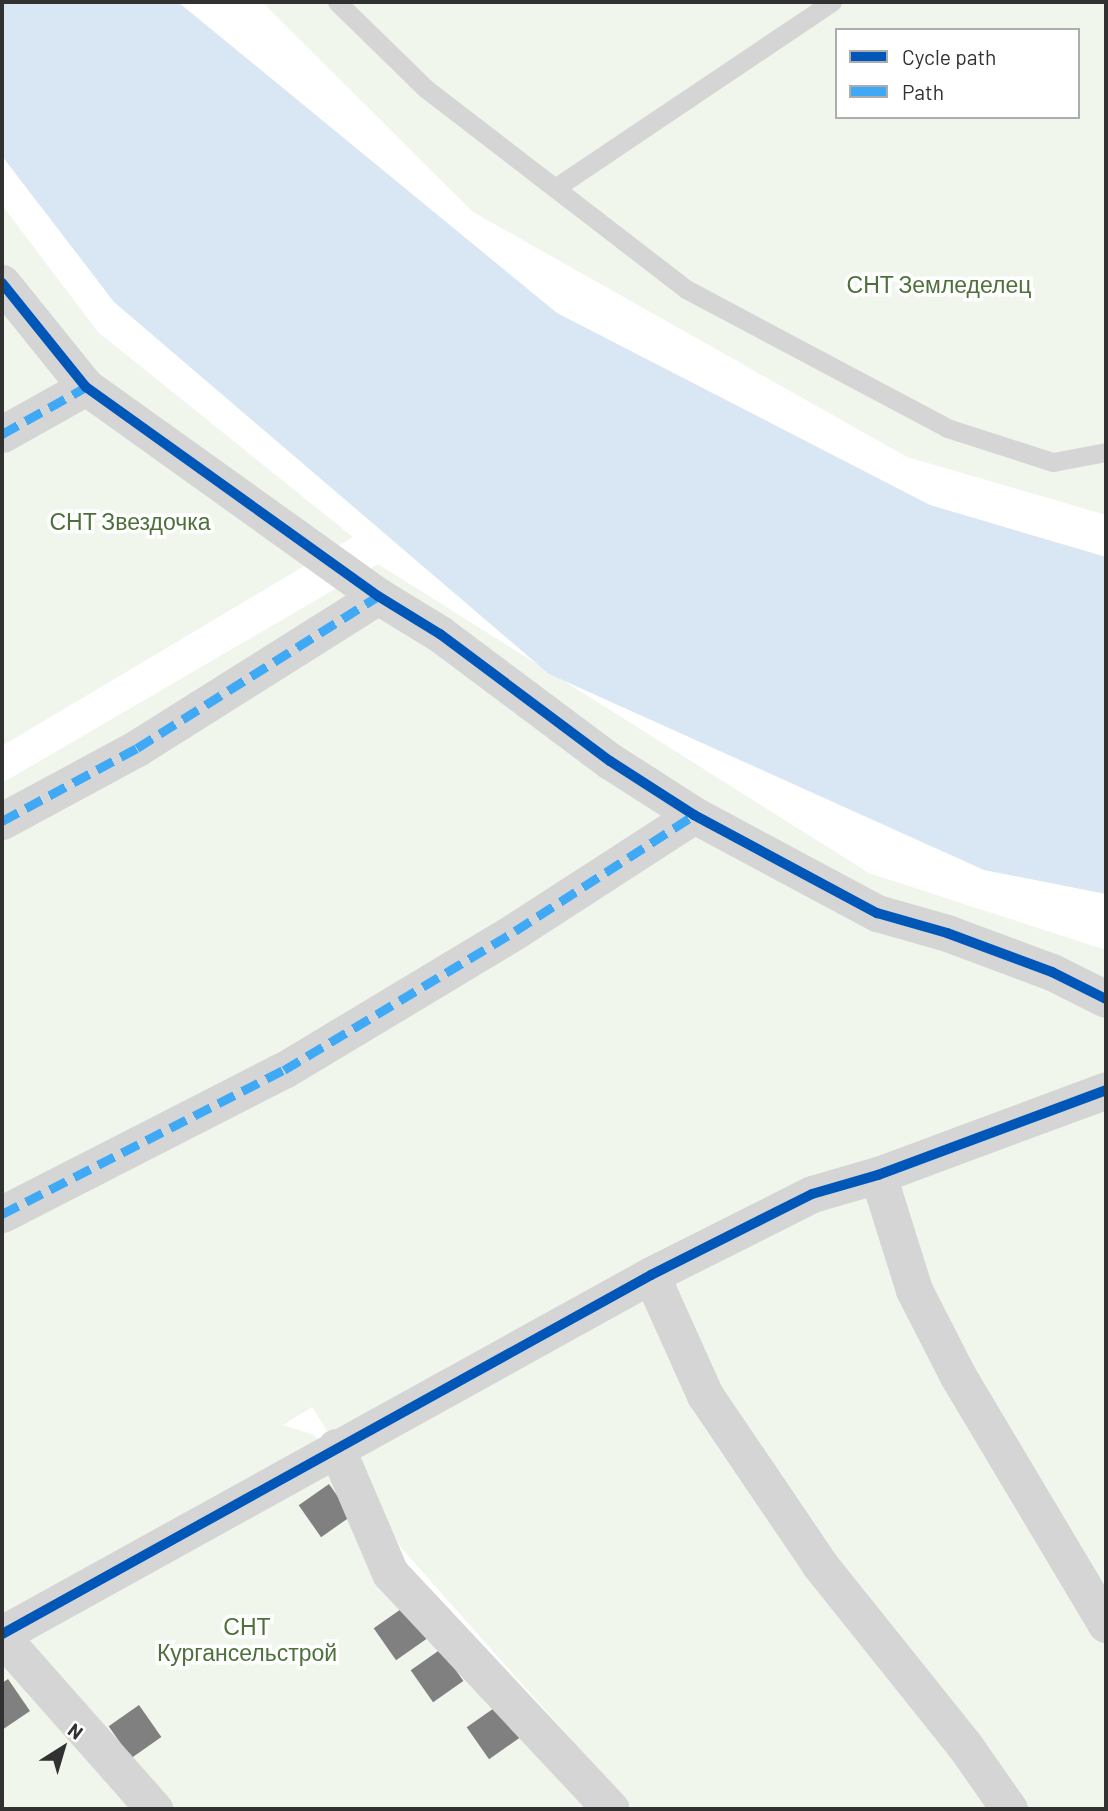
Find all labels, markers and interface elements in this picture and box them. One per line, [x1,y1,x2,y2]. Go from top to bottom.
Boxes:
legend [835,28,1080,119]
text: Cycle path [902,44,996,69]
text: Path [902,79,944,104]
park label: СНТ Земледелец [847,270,1031,298]
park label: СНТ Звездочка [49,507,211,535]
park label: СНТ Кургансельстрой [157,1612,337,1666]
north arrow [28,1713,98,1783]
text: N [64,1718,88,1744]

